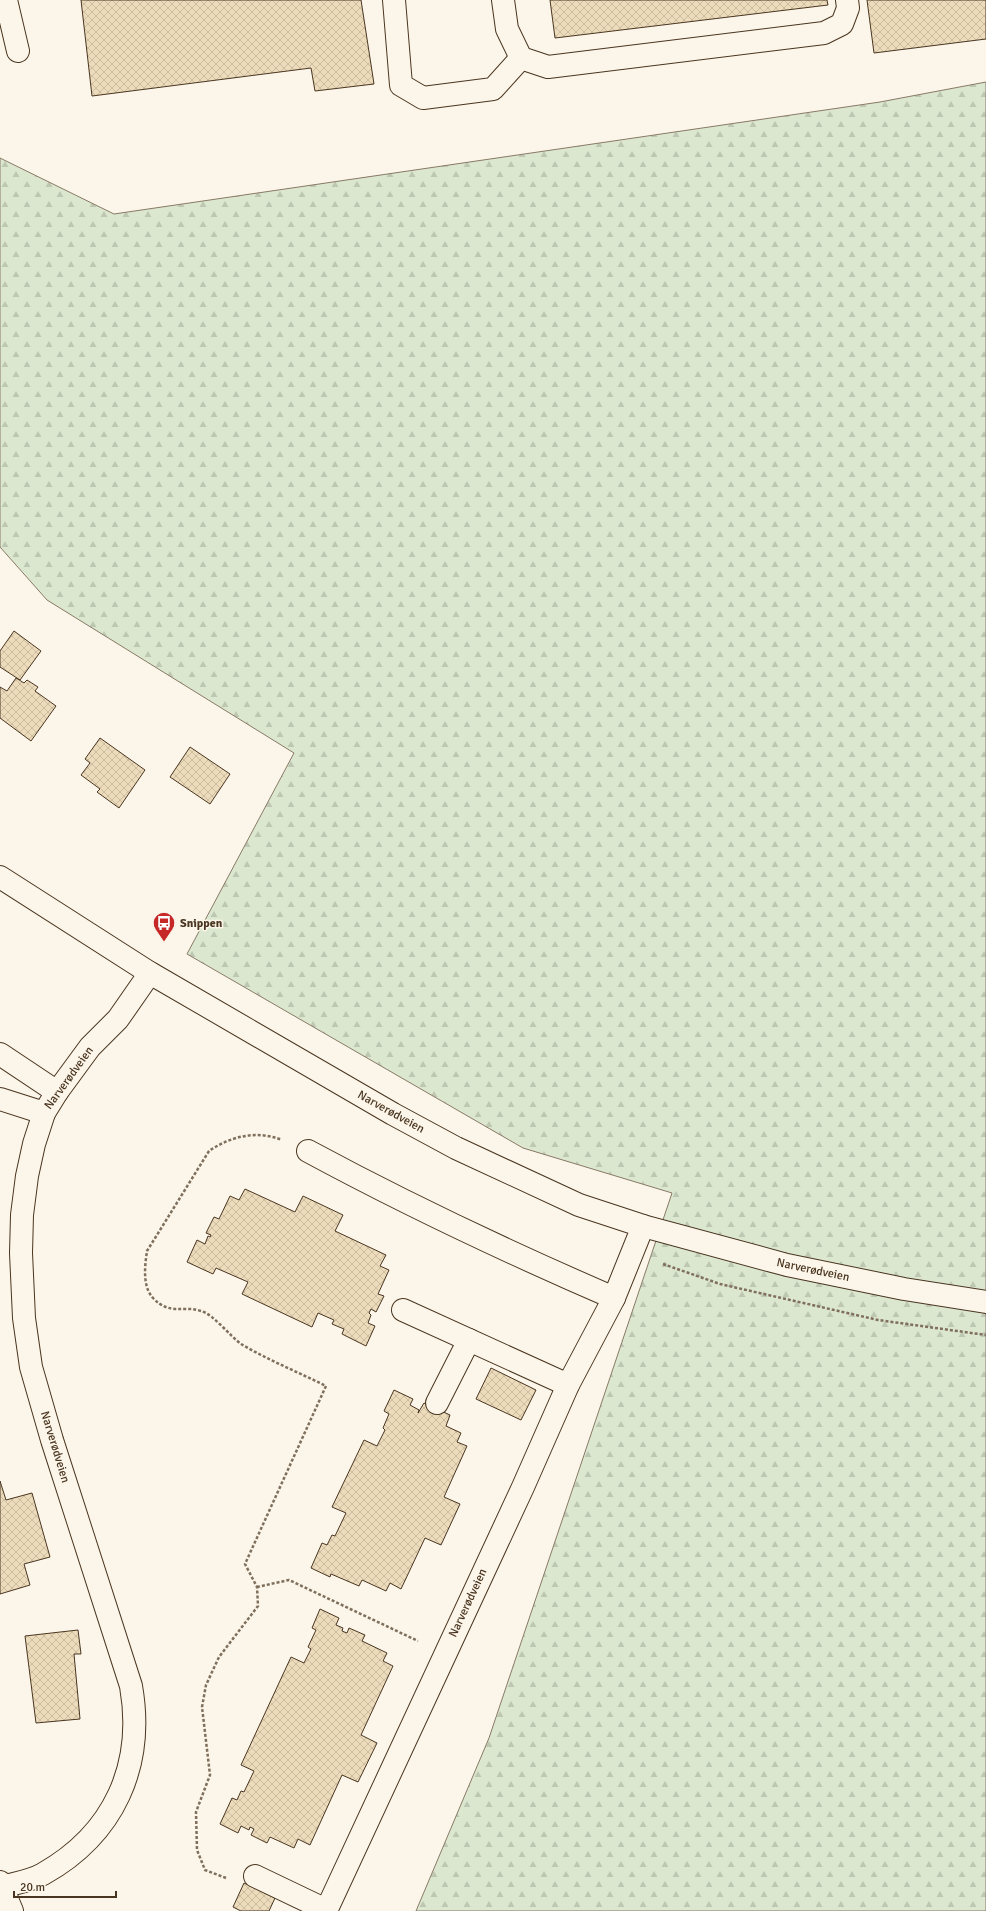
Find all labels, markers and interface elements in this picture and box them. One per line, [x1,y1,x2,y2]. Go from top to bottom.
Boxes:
bus stop icon: Snippen [151,910,177,943]
place label: Snippen [180,916,223,931]
street label: Narverødveien [41,1044,97,1112]
street label: Narverødveien [355,1087,427,1137]
street label: Narverødveien [775,1255,851,1285]
street label: Narverødveien [37,1409,73,1485]
street label: Narverødveien [446,1566,490,1640]
scale bar [14,1873,116,1899]
text: 20 m [20,1880,45,1895]

